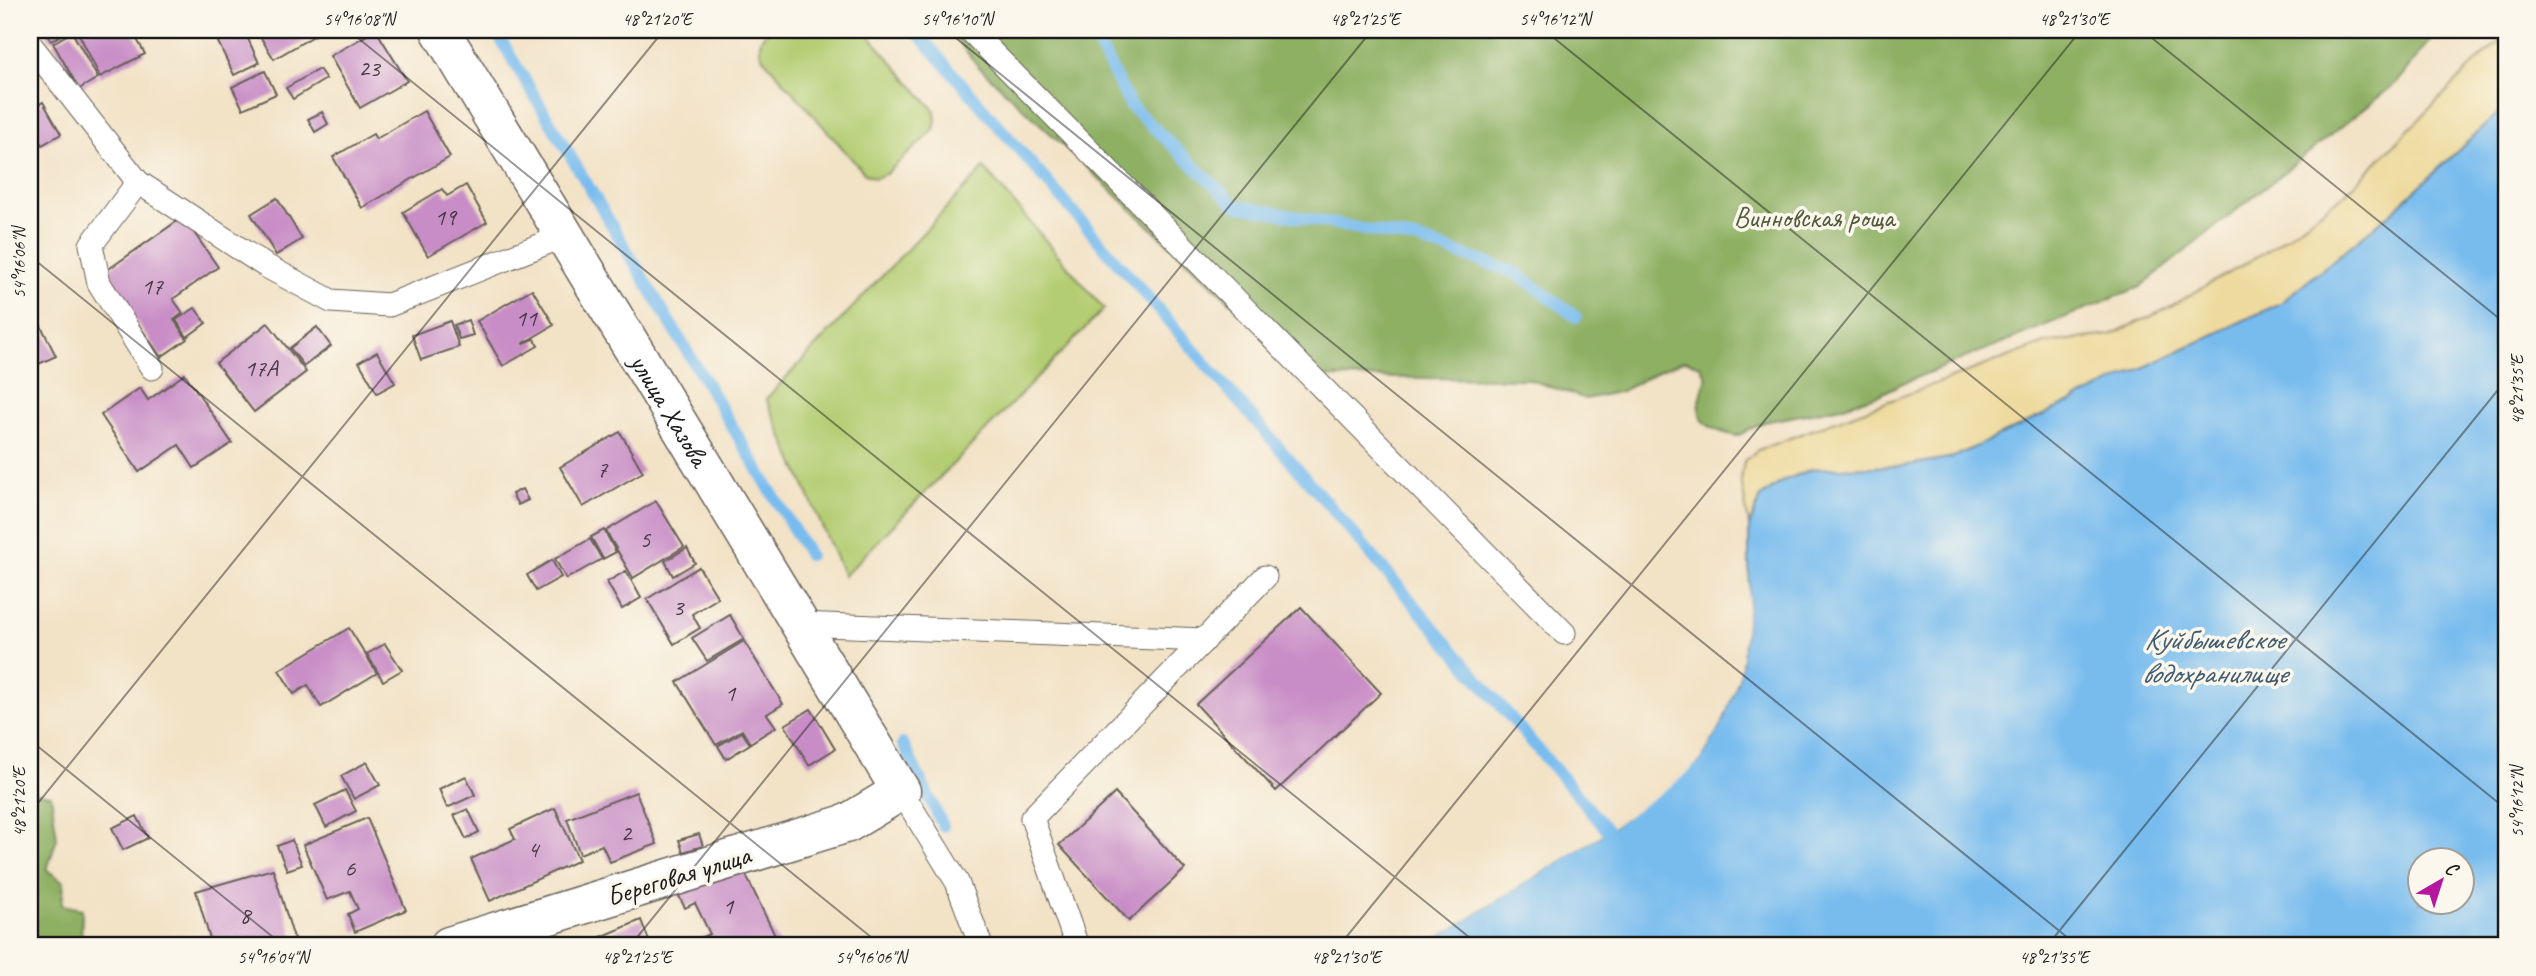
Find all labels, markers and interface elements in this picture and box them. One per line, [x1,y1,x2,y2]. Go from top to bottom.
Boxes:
text: 54°16'08"N [324,8,398,30]
text: 48°21'20"E [622,8,694,30]
text: 54°16'10"N [922,8,996,30]
text: 48°21'25"E [1330,8,1402,30]
text: 54°16'12"N [1520,8,1594,30]
text: 48°21'30"E [2039,8,2111,30]
house number: 23 [358,53,382,83]
park label: Винновская роща [1734,200,1897,235]
house number: 19 [434,202,458,232]
text: 54°16'06"N [8,224,30,298]
house number: 17 [141,271,164,301]
house number: 11 [515,303,538,333]
street label: улица Хазова [621,346,718,475]
house number: 17А [244,353,279,383]
text: 48°21'35"E [2506,353,2528,425]
house number: 7 [597,454,609,484]
house number: 5 [640,524,652,554]
house number: 3 [673,592,686,622]
water label: Куйбышевское водохранилище [2142,620,2291,692]
house number: 1 [725,678,737,708]
text: 54°16'12"N [2506,763,2528,837]
text: 48°21'20"E [8,765,30,837]
house number: 2 [621,818,634,848]
house number: 4 [528,834,541,864]
street label: Береговая улица [602,836,756,914]
north arrow [2406,846,2476,916]
house number: 6 [345,853,357,883]
text: С [2440,856,2464,883]
house number: 1 [723,891,735,921]
house number: 8 [240,900,253,930]
text: 54°16'04"N [238,946,312,968]
text: 48°21'25"E [602,946,674,968]
text: 54°16'06"N [836,946,910,968]
text: 48°21'30"E [1311,946,1383,968]
text: 48°21'35"E [2019,946,2091,968]

